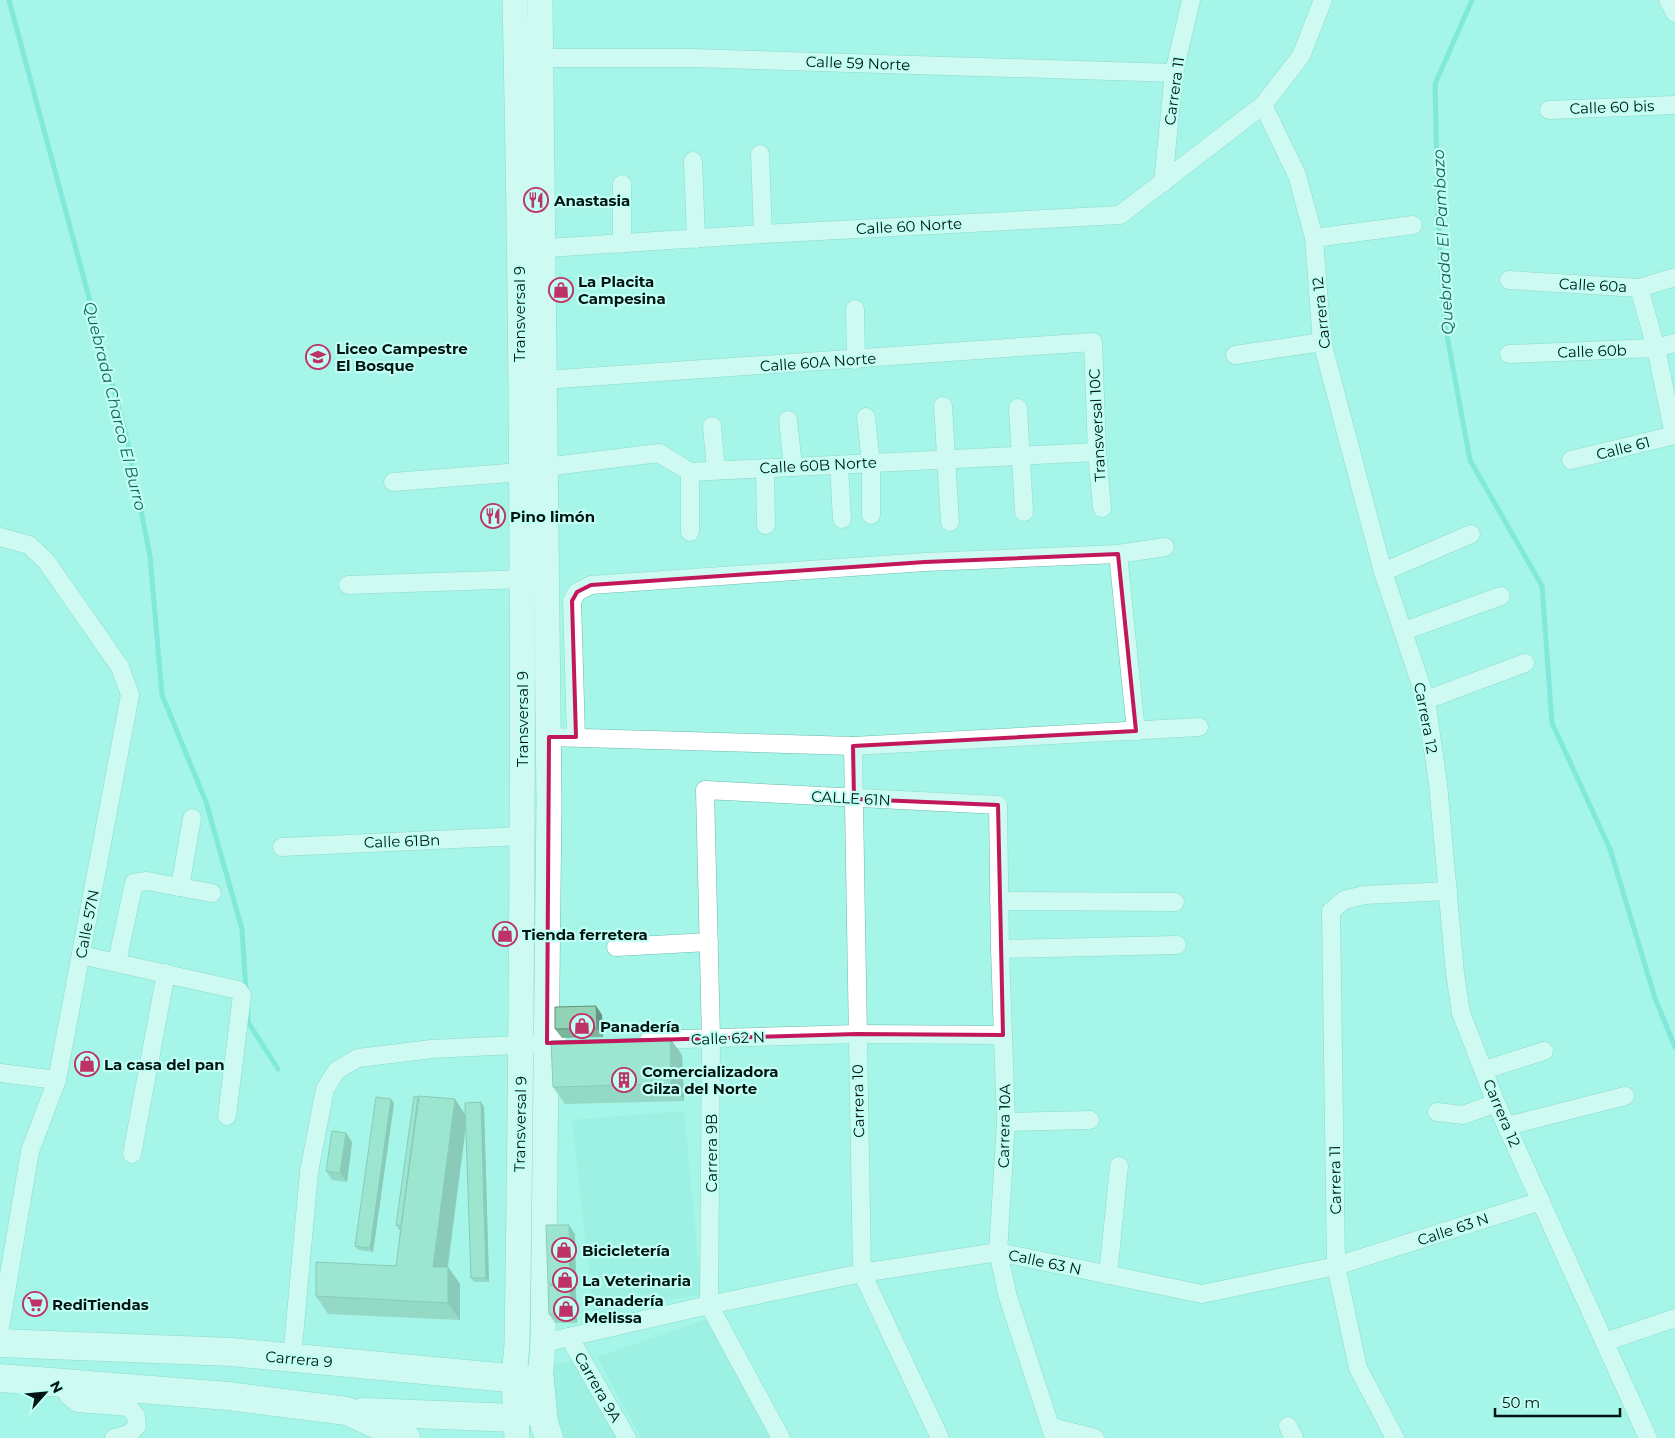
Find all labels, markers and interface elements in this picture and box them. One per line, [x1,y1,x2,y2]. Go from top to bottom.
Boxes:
street label: Calle 59 Norte [805,52,911,74]
street label: Carrera 11 [1160,55,1188,127]
street label: Calle 60 bis [1569,96,1655,118]
water label: Quebrada El Pambazo [1429,149,1457,335]
restaurant icon: Anastasia [523,187,549,213]
place label: Anastasia [553,191,630,210]
street label: Calle 60 Norte [856,214,962,238]
street label: Transversal 9 [510,266,529,362]
place label: La Placita Campesina [578,272,666,308]
street label: Calle 60a [1558,274,1628,296]
street label: Carrera 12 [1308,276,1334,350]
shop icon: La Placita Campesina [548,277,574,303]
water label: Quebrada Charco El Burro [80,300,150,512]
place label: Liceo Campestre El Bosque [336,339,468,375]
street label: Calle 60b [1557,340,1627,362]
school or university icon: Liceo Campestre El Bosque [305,344,331,370]
street label: Calle 60A Norte [759,348,877,376]
street label: Transversal 10C [1085,368,1109,482]
street label: Calle 61 [1594,432,1652,464]
street label: Calle 60B Norte [759,452,877,478]
restaurant icon: Pino limón [480,503,506,529]
place label: Pino limón [510,507,595,526]
street label: Transversal 9 [513,671,532,767]
street label: Carrera 12 [1410,681,1442,755]
street label: CALLE 61N [811,786,891,810]
street label: Calle 61Bn [363,830,441,852]
street label: Calle 57N [71,888,103,960]
shop icon: Tienda ferretera [492,921,518,947]
place label: Tienda ferretera [522,925,648,944]
shop icon: Panadería [569,1013,595,1039]
place label: Panadería [600,1017,680,1036]
street label: Calle 62 N [691,1027,765,1049]
shop icon: La casa del pan [74,1051,100,1077]
place label: La casa del pan [104,1055,225,1074]
place label: Comercializadora Gilza del Norte [642,1062,778,1098]
street label: Carrera 10 [848,1064,868,1138]
building icon: Comercializadora Gilza del Norte [611,1067,637,1093]
street label: Transversal 9 [510,1076,530,1172]
street label: Carrera 12 [1479,1076,1525,1150]
street label: Carrera 10A [994,1083,1014,1168]
street label: Carrera 9B [702,1114,721,1192]
street label: Carrera 11 [1325,1145,1345,1215]
street label: Calle 63 N [1415,1209,1491,1249]
shop icon: Bicicletería [551,1237,577,1263]
place label: Bicicletería [582,1241,670,1260]
street label: Calle 63 N [1007,1245,1083,1279]
shop icon: La Veterinaria [552,1267,578,1293]
place label: La Veterinaria [582,1271,691,1290]
supermarket icon: RediTiendas [22,1291,48,1317]
place label: Panadería Melissa [584,1291,664,1327]
place label: RediTiendas [52,1295,149,1314]
shop icon: Panadería Melissa [553,1296,579,1322]
street label: Carrera 9 [265,1347,333,1371]
street label: Carrera 9A [570,1348,626,1426]
north arrow [20,1368,70,1418]
text: N [46,1378,67,1396]
scale bar [1495,1386,1620,1418]
text: 50 m [1502,1393,1540,1412]

